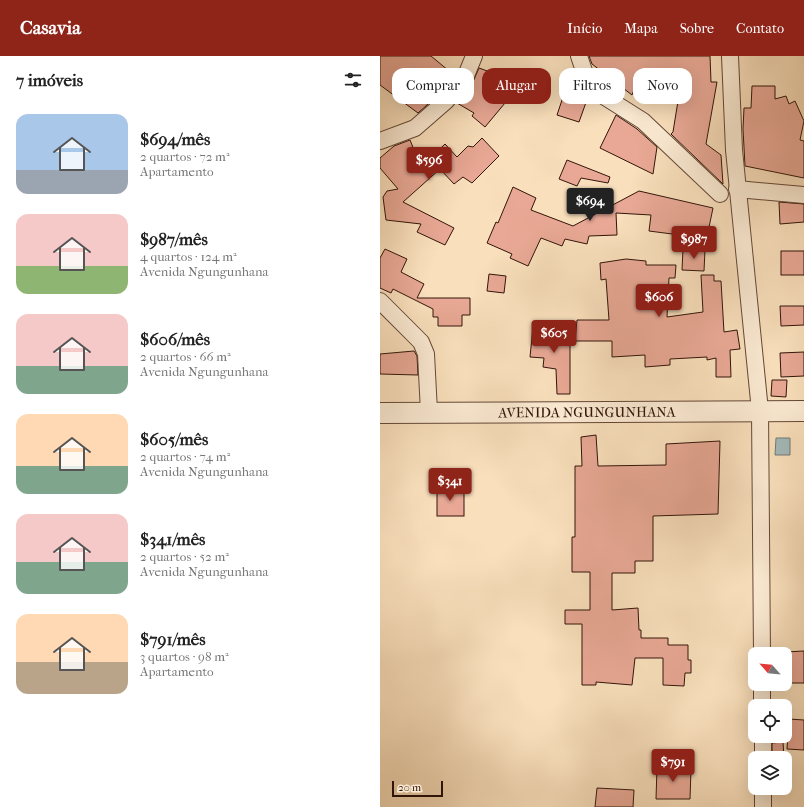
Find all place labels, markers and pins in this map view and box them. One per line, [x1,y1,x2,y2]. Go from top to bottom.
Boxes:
pin: $596 [405,147,453,181]
pin: $694 [566,188,614,222]
pin: $987 [670,226,718,260]
pin: $606 [635,284,683,318]
pin: $605 [530,320,578,354]
pin: $341 [426,468,474,502]
pin: $791 [649,749,697,783]

